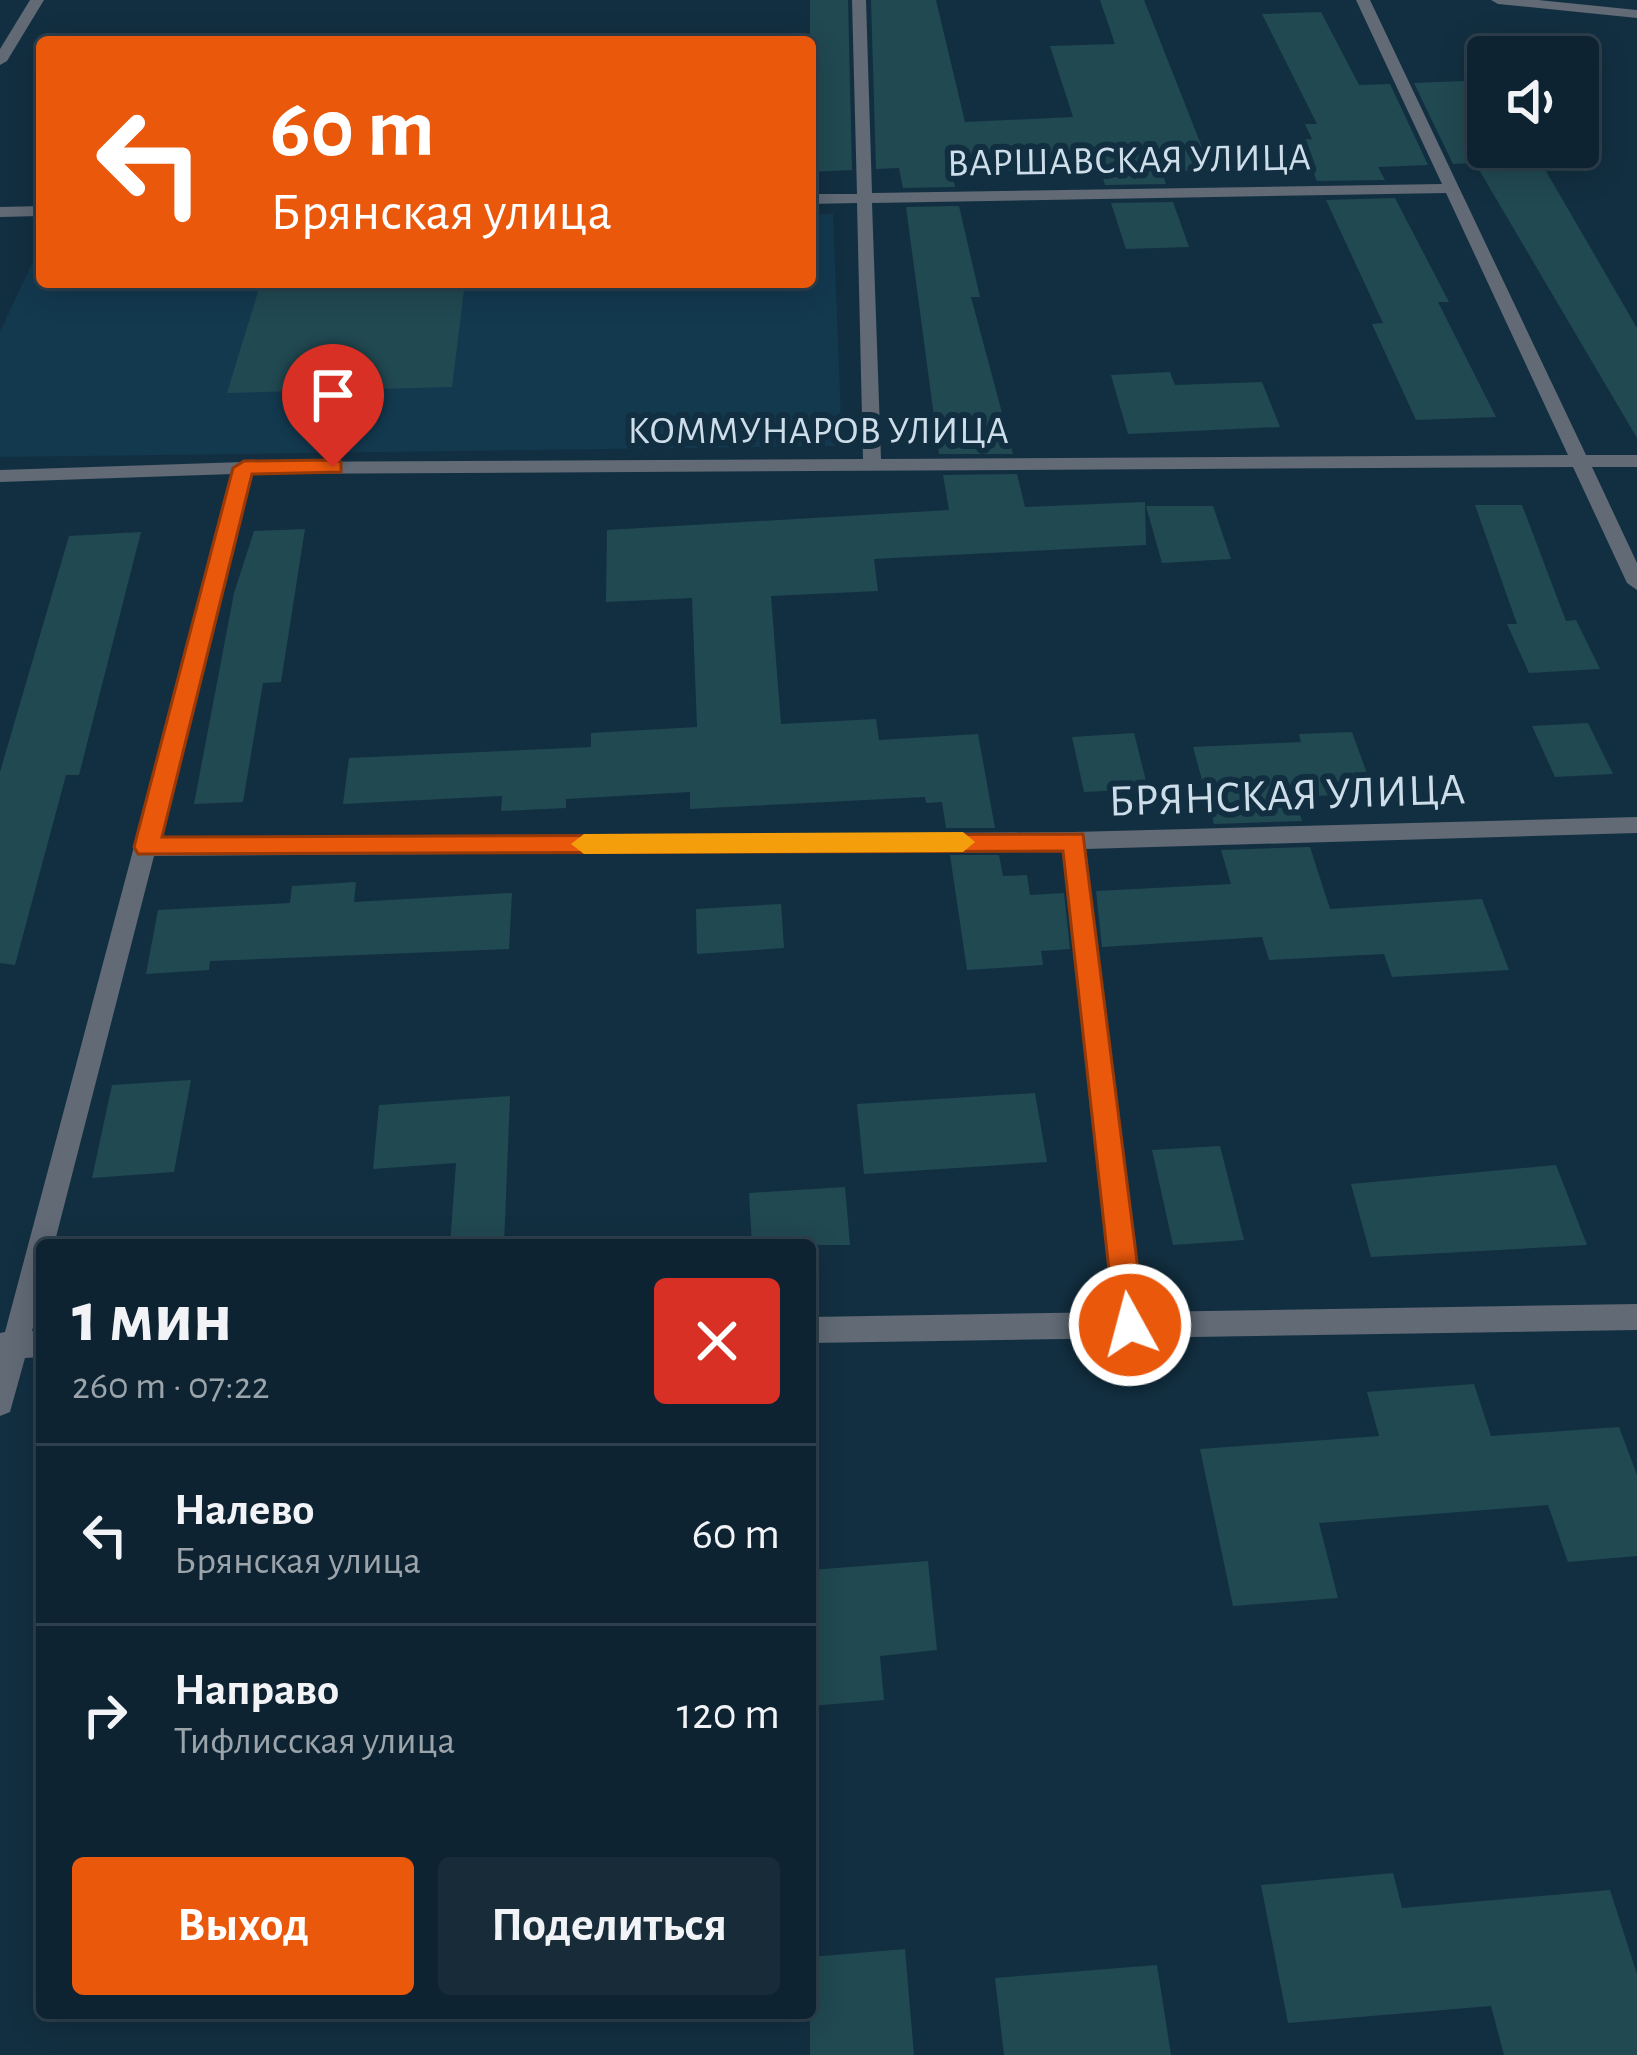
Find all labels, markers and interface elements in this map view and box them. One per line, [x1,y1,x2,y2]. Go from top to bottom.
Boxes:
map controls [1467,36,1599,168]
button: sound [1467,36,1599,168]
icon: left [72,84,228,240]
text: 60 m [270,88,435,172]
street label: ВАРШАВСКАЯ УЛИЦА [947,138,1311,184]
text: Брянская улица [270,186,612,240]
pin [282,344,384,467]
icon: arrive [300,362,366,428]
street label: КОММУНАРОВ УЛИЦА [627,412,1009,451]
street label: БРЯНСКАЯ УЛИЦА [1108,767,1466,825]
position arrow [1067,1262,1193,1388]
button: close [654,1278,780,1404]
text: 1 мин [72,1282,233,1354]
text: 260 m · 07:22 [72,1367,269,1406]
text: Налево [174,1488,314,1533]
icon: left [72,1502,138,1568]
text: 60 m [692,1512,780,1557]
text: Брянская улица [174,1542,421,1581]
text: Направо [174,1668,339,1713]
icon: right [72,1682,138,1748]
text: 120 m [677,1692,780,1737]
text: Тифлисская улица [174,1722,455,1761]
button: Выход [72,1857,414,1995]
button: Поделиться [438,1857,780,1995]

